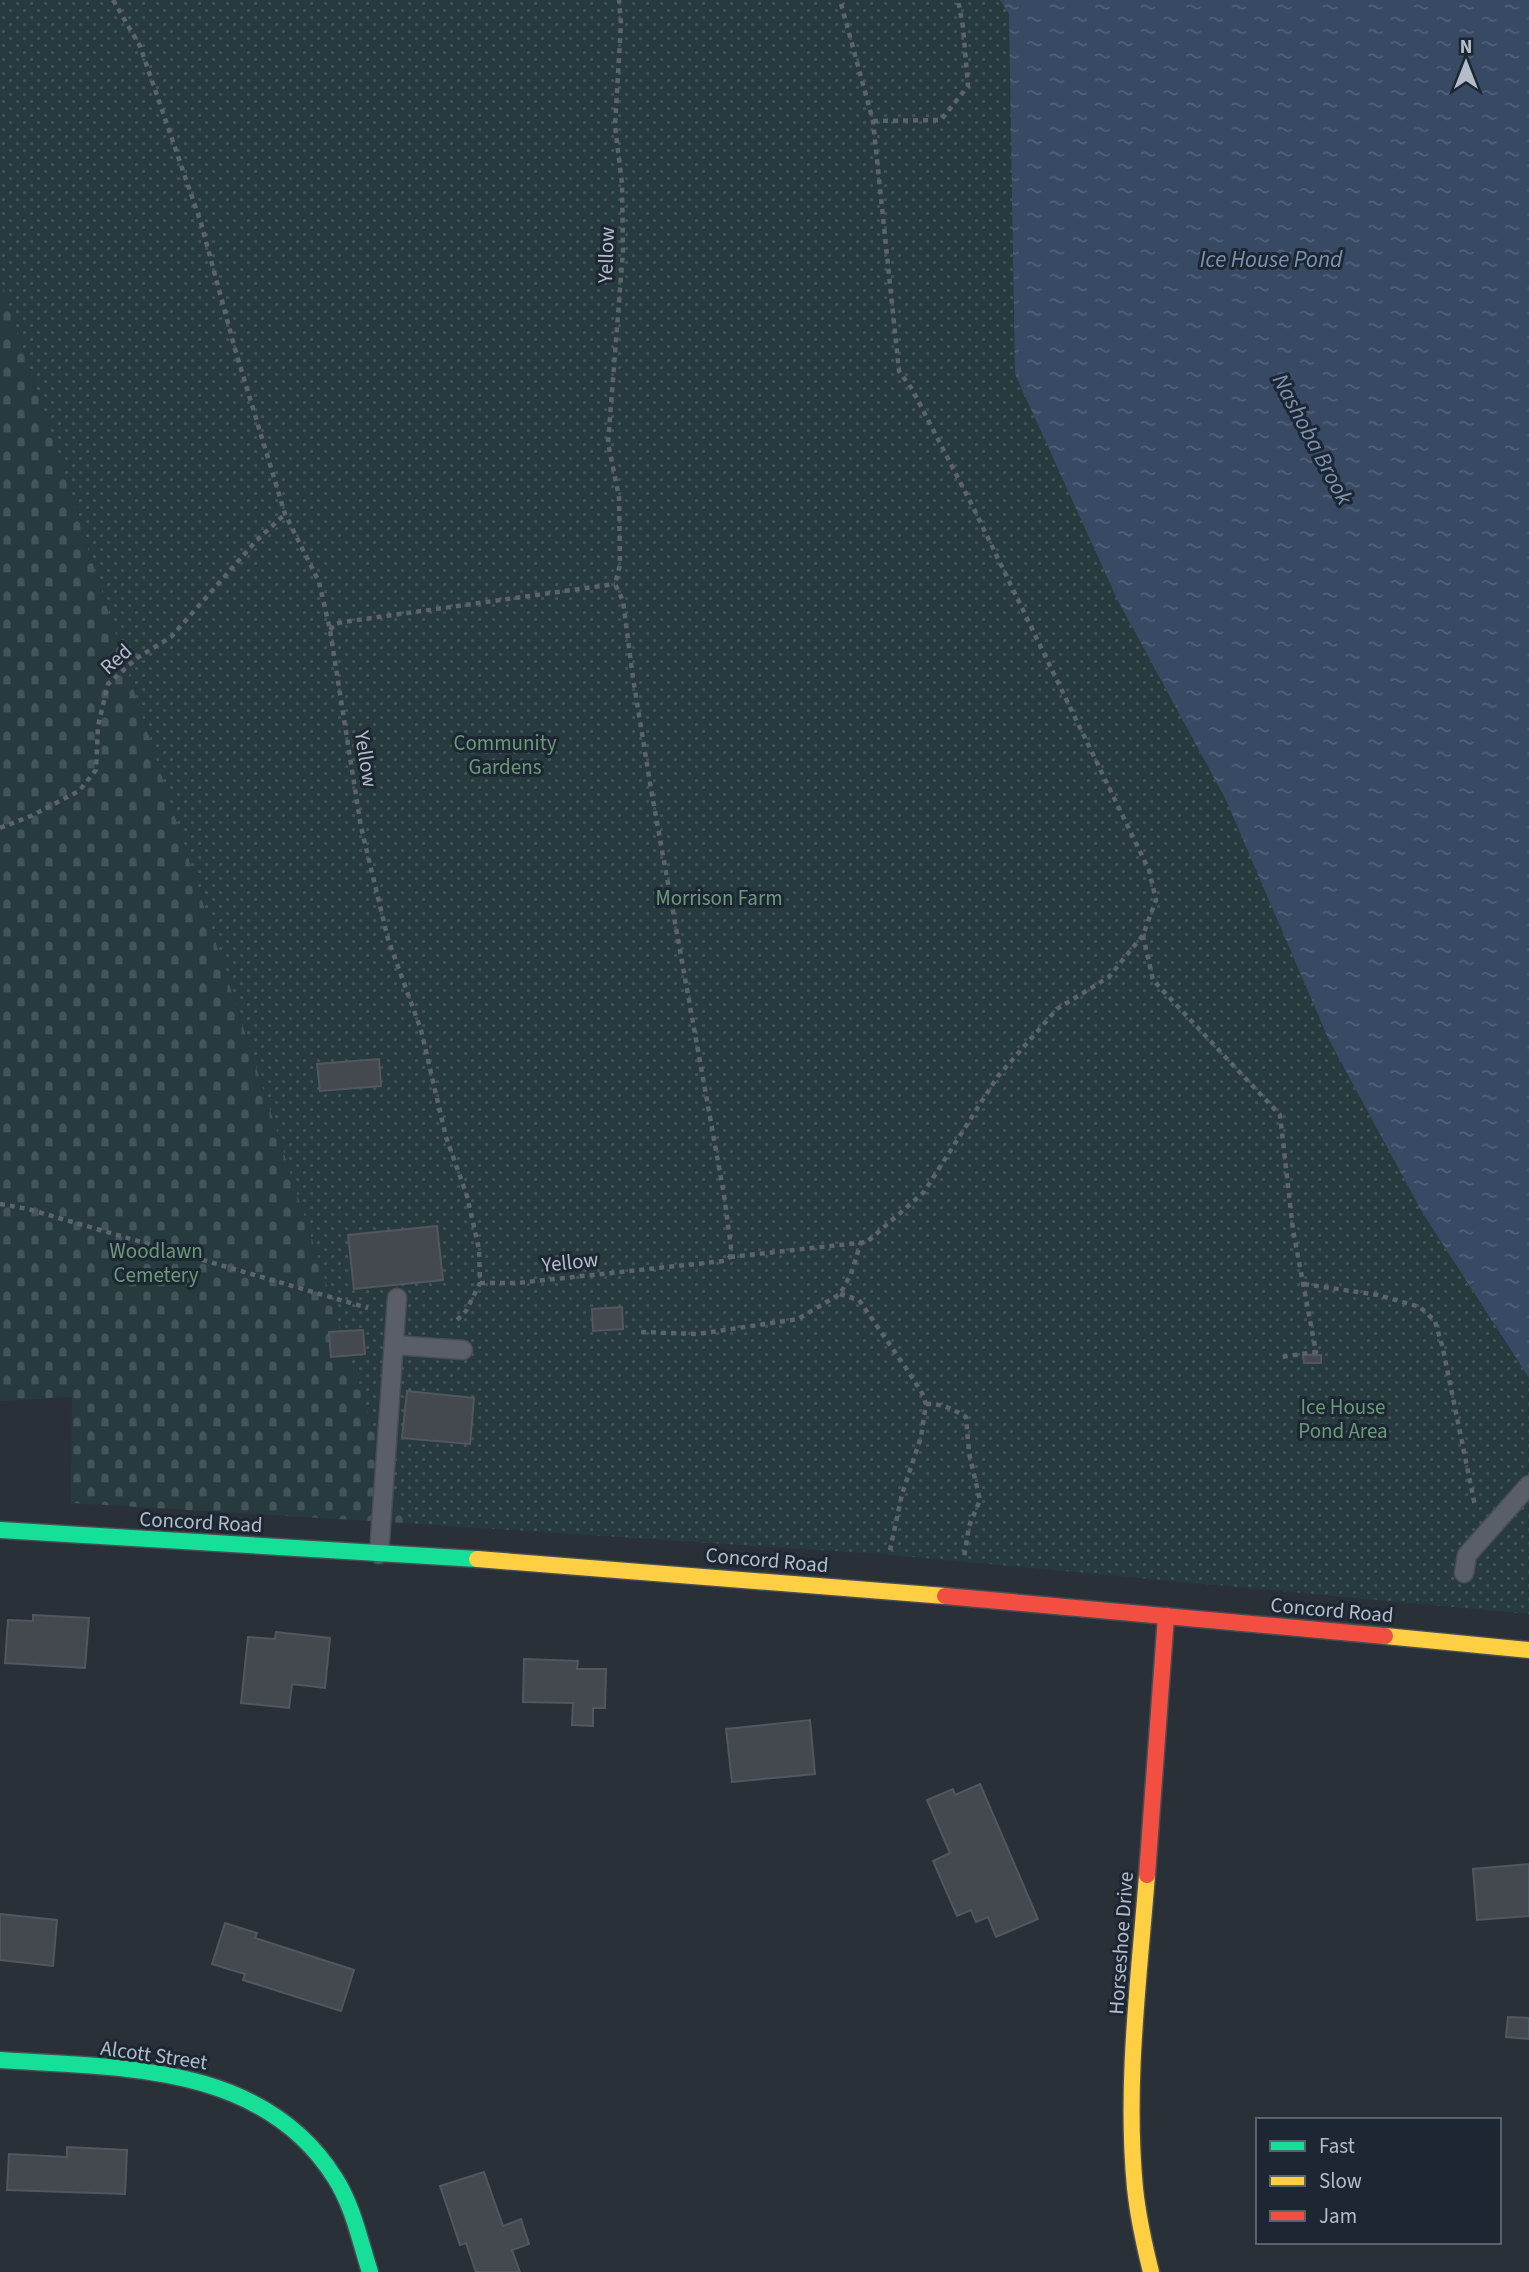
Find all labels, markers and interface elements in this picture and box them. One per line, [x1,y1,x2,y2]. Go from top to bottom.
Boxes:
north arrow [1431,28,1501,98]
text: N [1460,34,1472,61]
street label: Yellow [590,226,622,285]
water label: Ice House Pond [1200,243,1343,276]
water label: Nashoba Brook [1264,368,1361,512]
street label: Red [93,637,139,681]
street label: Yellow [347,728,385,789]
park label: Community Gardens [453,728,557,782]
park label: Morrison Farm [655,883,783,913]
park label: Woodlawn Cemetery [109,1236,203,1290]
street label: Yellow [539,1244,600,1280]
park label: Ice House Pond Area [1298,1392,1388,1446]
street label: Concord Road [139,1504,263,1540]
street label: Concord Road [704,1540,830,1580]
street label: Concord Road [1269,1590,1395,1630]
street label: Horseshoe Drive [1101,1871,1141,2015]
street label: Alcott Street [99,2033,209,2077]
legend [1256,2118,1501,2244]
text: Fast [1319,2131,1355,2161]
text: Slow [1319,2166,1362,2196]
text: Jam [1319,2201,1357,2231]

